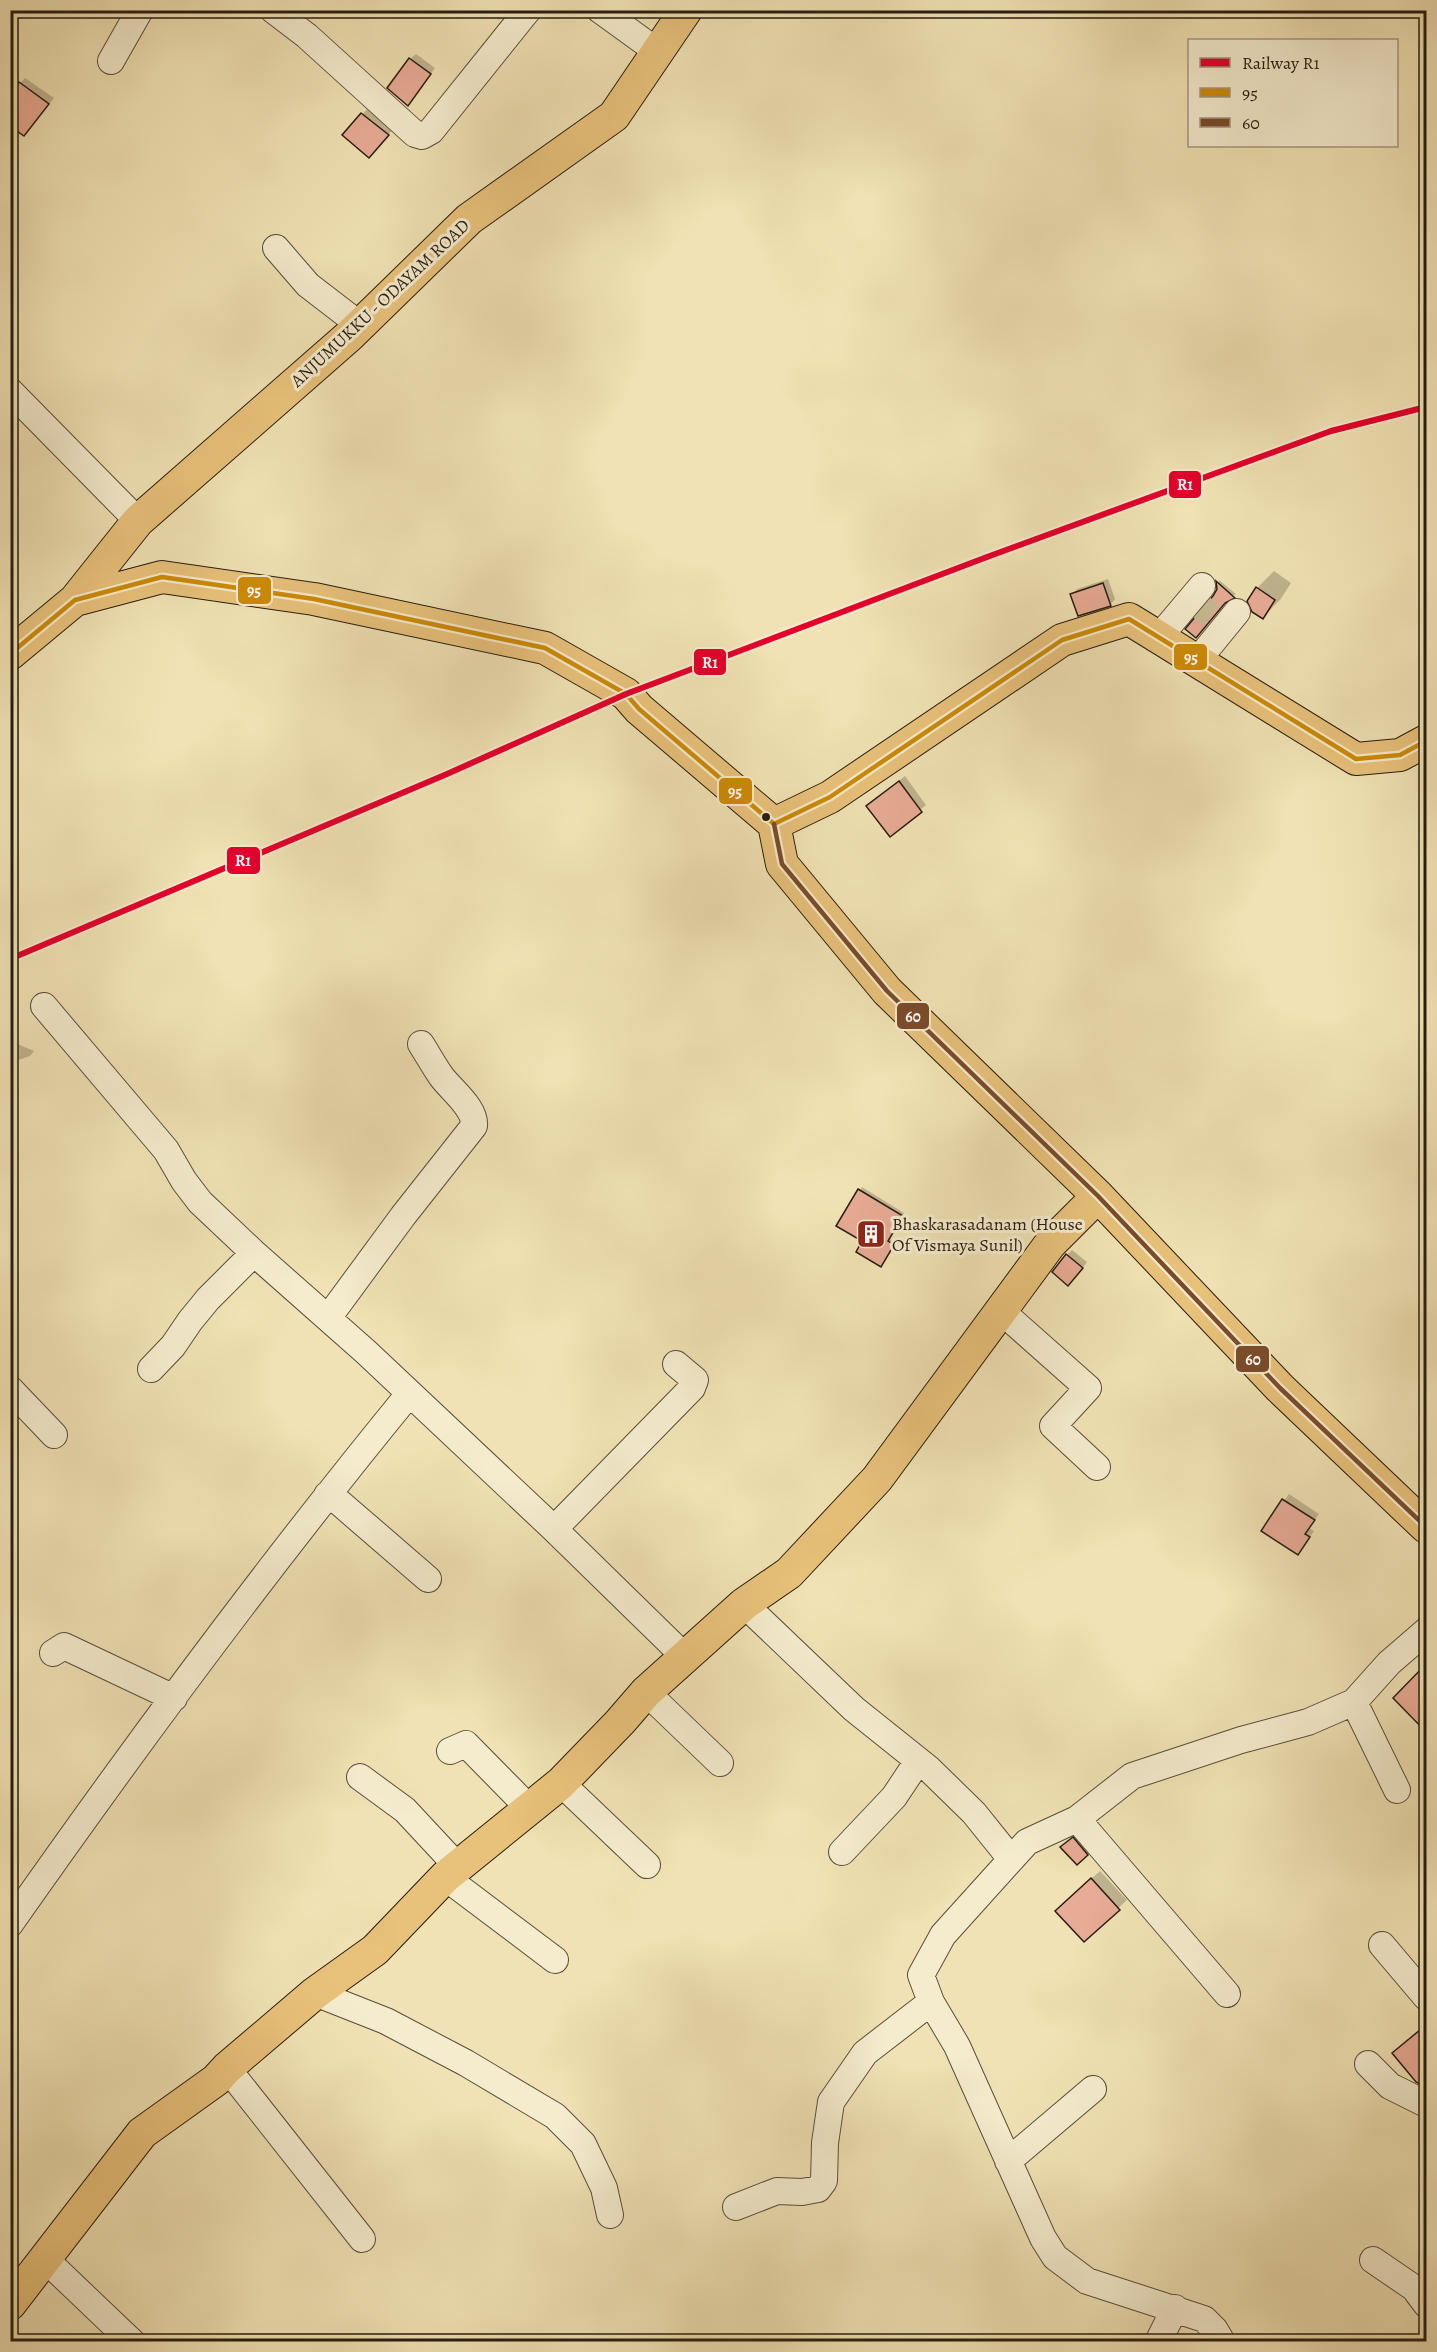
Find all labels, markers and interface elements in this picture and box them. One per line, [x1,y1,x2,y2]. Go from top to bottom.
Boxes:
legend [1188,39,1398,147]
text: Railway R1 [1242,51,1320,75]
text: 95 [1242,81,1258,105]
text: 60 [1242,111,1260,135]
street label: ANJUMUKKU - ODAYAM ROAD [285,214,475,393]
line badge: R1 [1168,470,1202,499]
text: R1 [1177,474,1193,496]
line badge: 95 [237,576,272,605]
text: 95 [247,580,261,602]
line badge: 95 [1173,643,1208,671]
text: 95 [1184,647,1198,669]
line badge: R1 [693,648,727,676]
text: R1 [702,652,718,674]
line badge: 95 [718,777,753,805]
text: 95 [728,781,742,803]
unlabelled marker [760,811,772,823]
line badge: R1 [226,846,261,875]
text: R1 [235,850,251,872]
line badge: 60 [896,1002,930,1030]
text: 60 [905,1006,921,1028]
place label: Bhaskarasadanam (House Of Vismaya Sunil) [892,1212,1083,1257]
building icon: Bhaskarasadanam (House Of Vismaya Sunil) [855,1218,887,1250]
line badge: 60 [1235,1345,1270,1373]
text: 60 [1245,1349,1261,1371]

